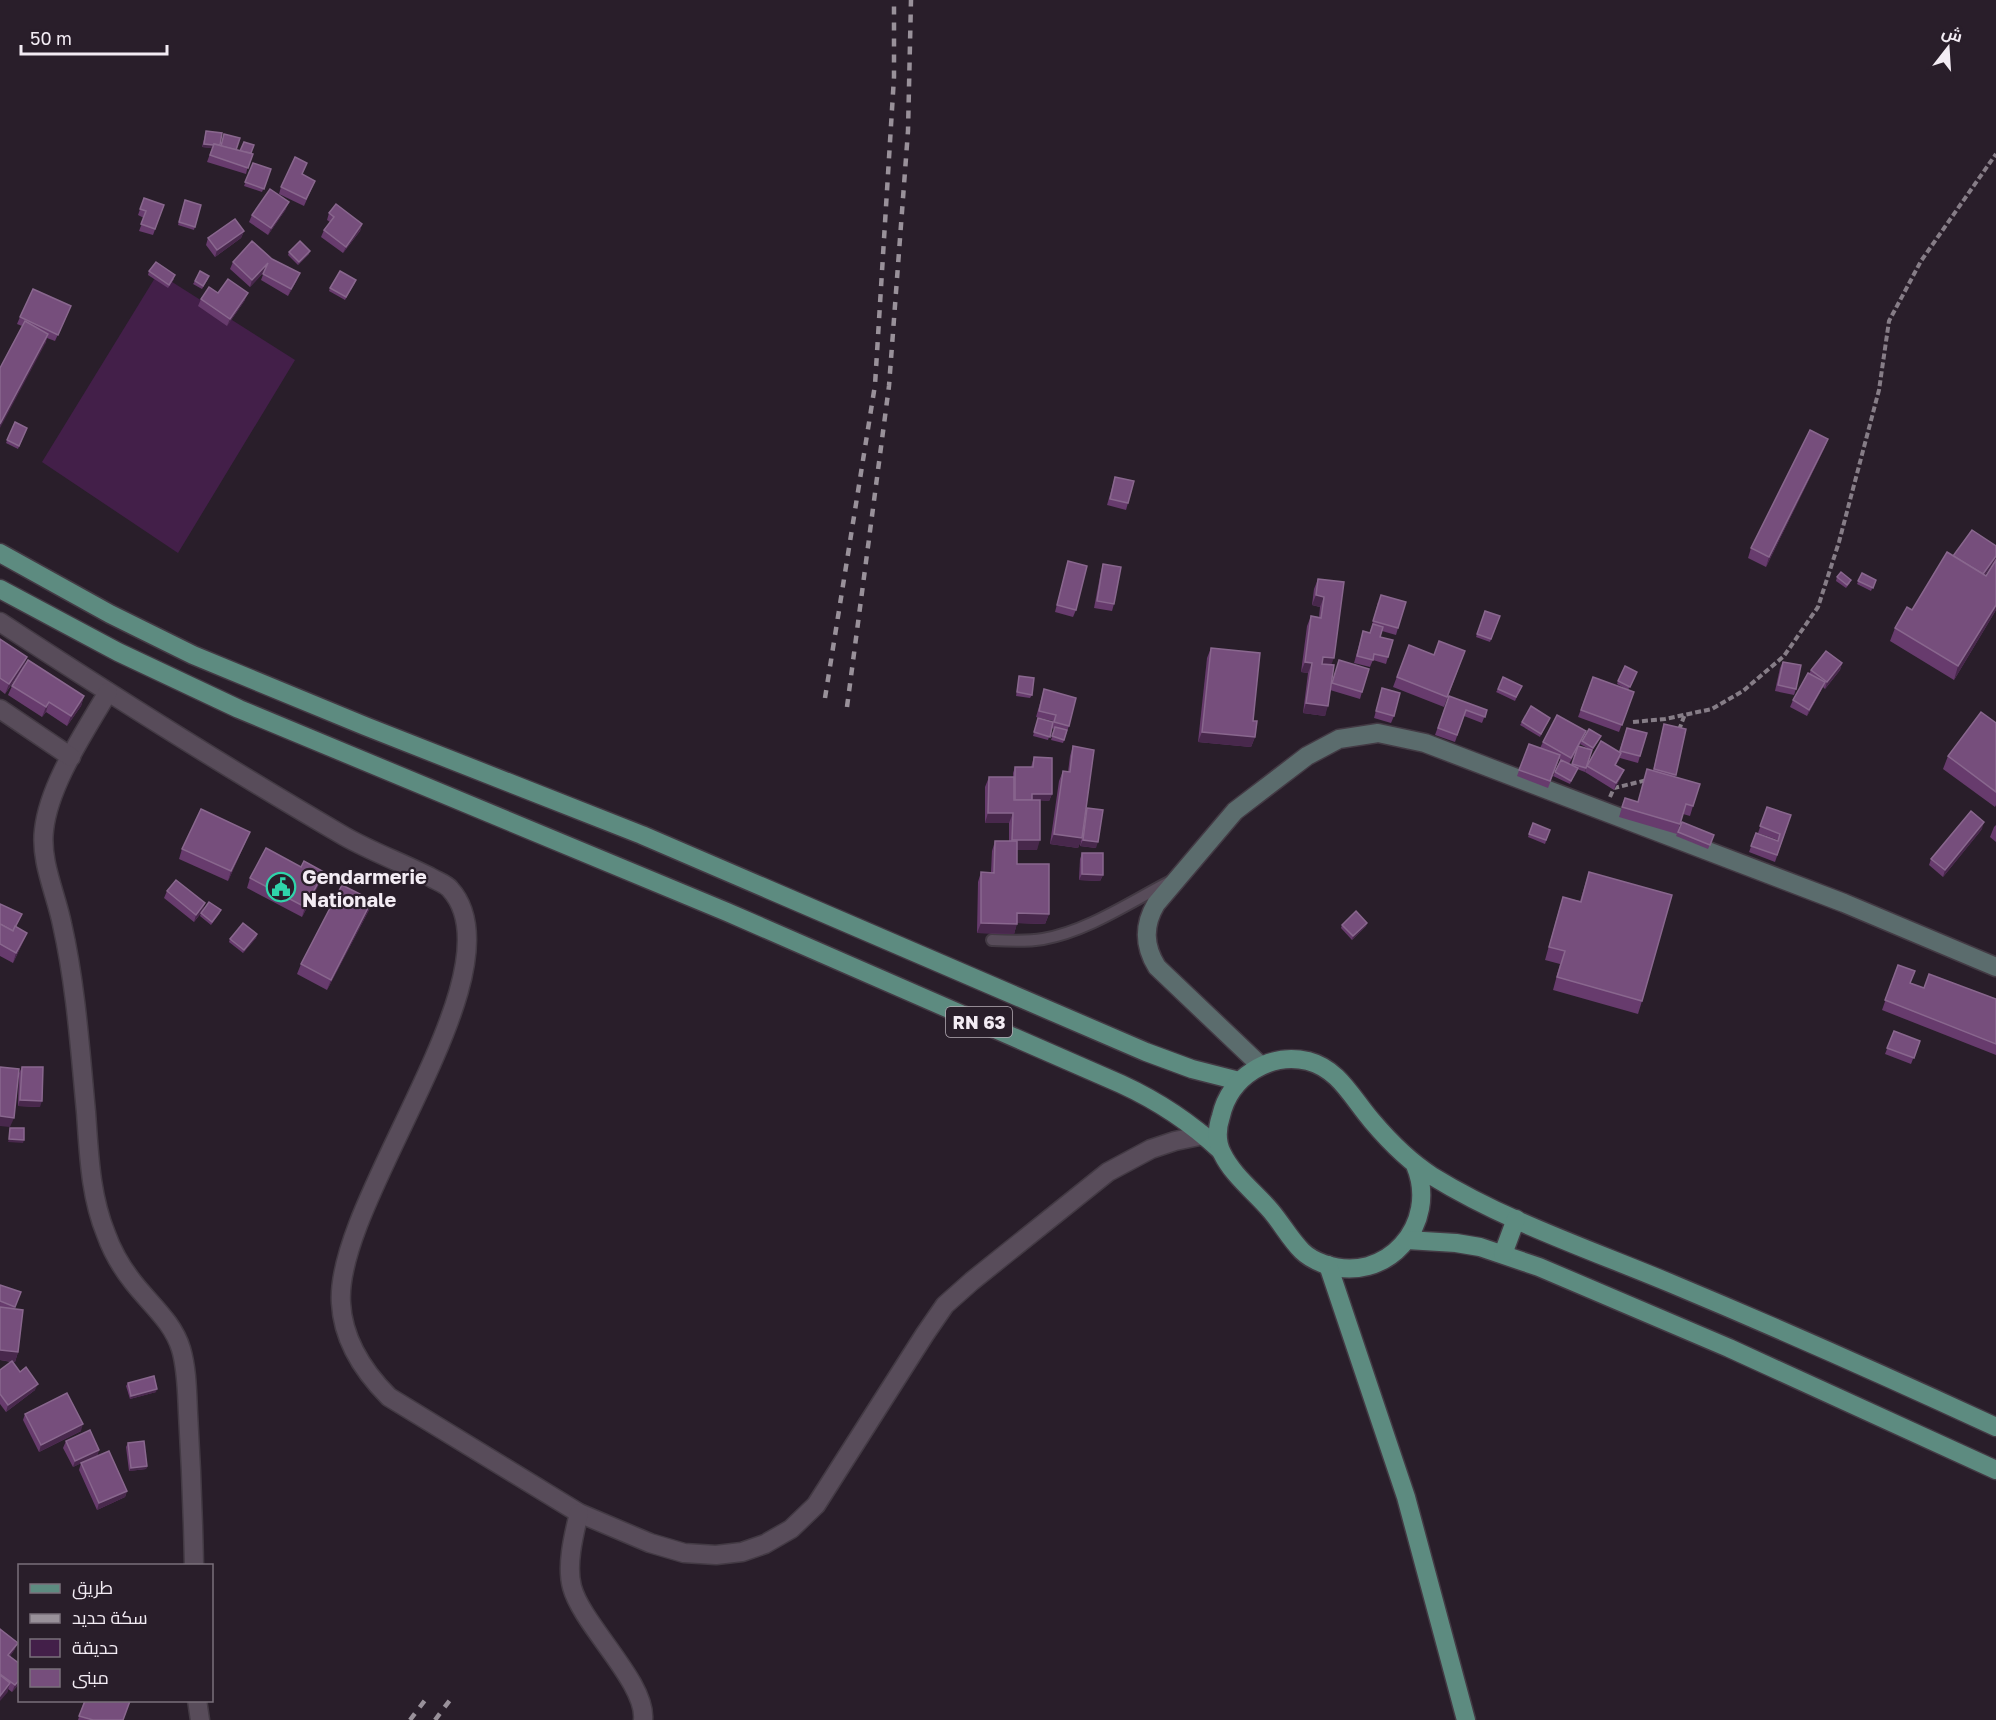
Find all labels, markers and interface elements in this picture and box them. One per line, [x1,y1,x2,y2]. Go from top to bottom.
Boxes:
scale bar [21,18,166,56]
north arrow [1918,18,1978,78]
text: ش [1940,21,1965,46]
text: 50 m [30,27,72,49]
place label: Gendarmerie Nationale [302,864,427,911]
public building icon: Gendarmerie Nationale [265,871,297,903]
road number: RN 63 [946,1007,1012,1037]
legend [18,1564,213,1702]
text: طريق [72,1576,113,1600]
text: سكة حديد [72,1606,148,1628]
text: حديقة [72,1636,118,1658]
text: مبنى [72,1666,109,1689]

